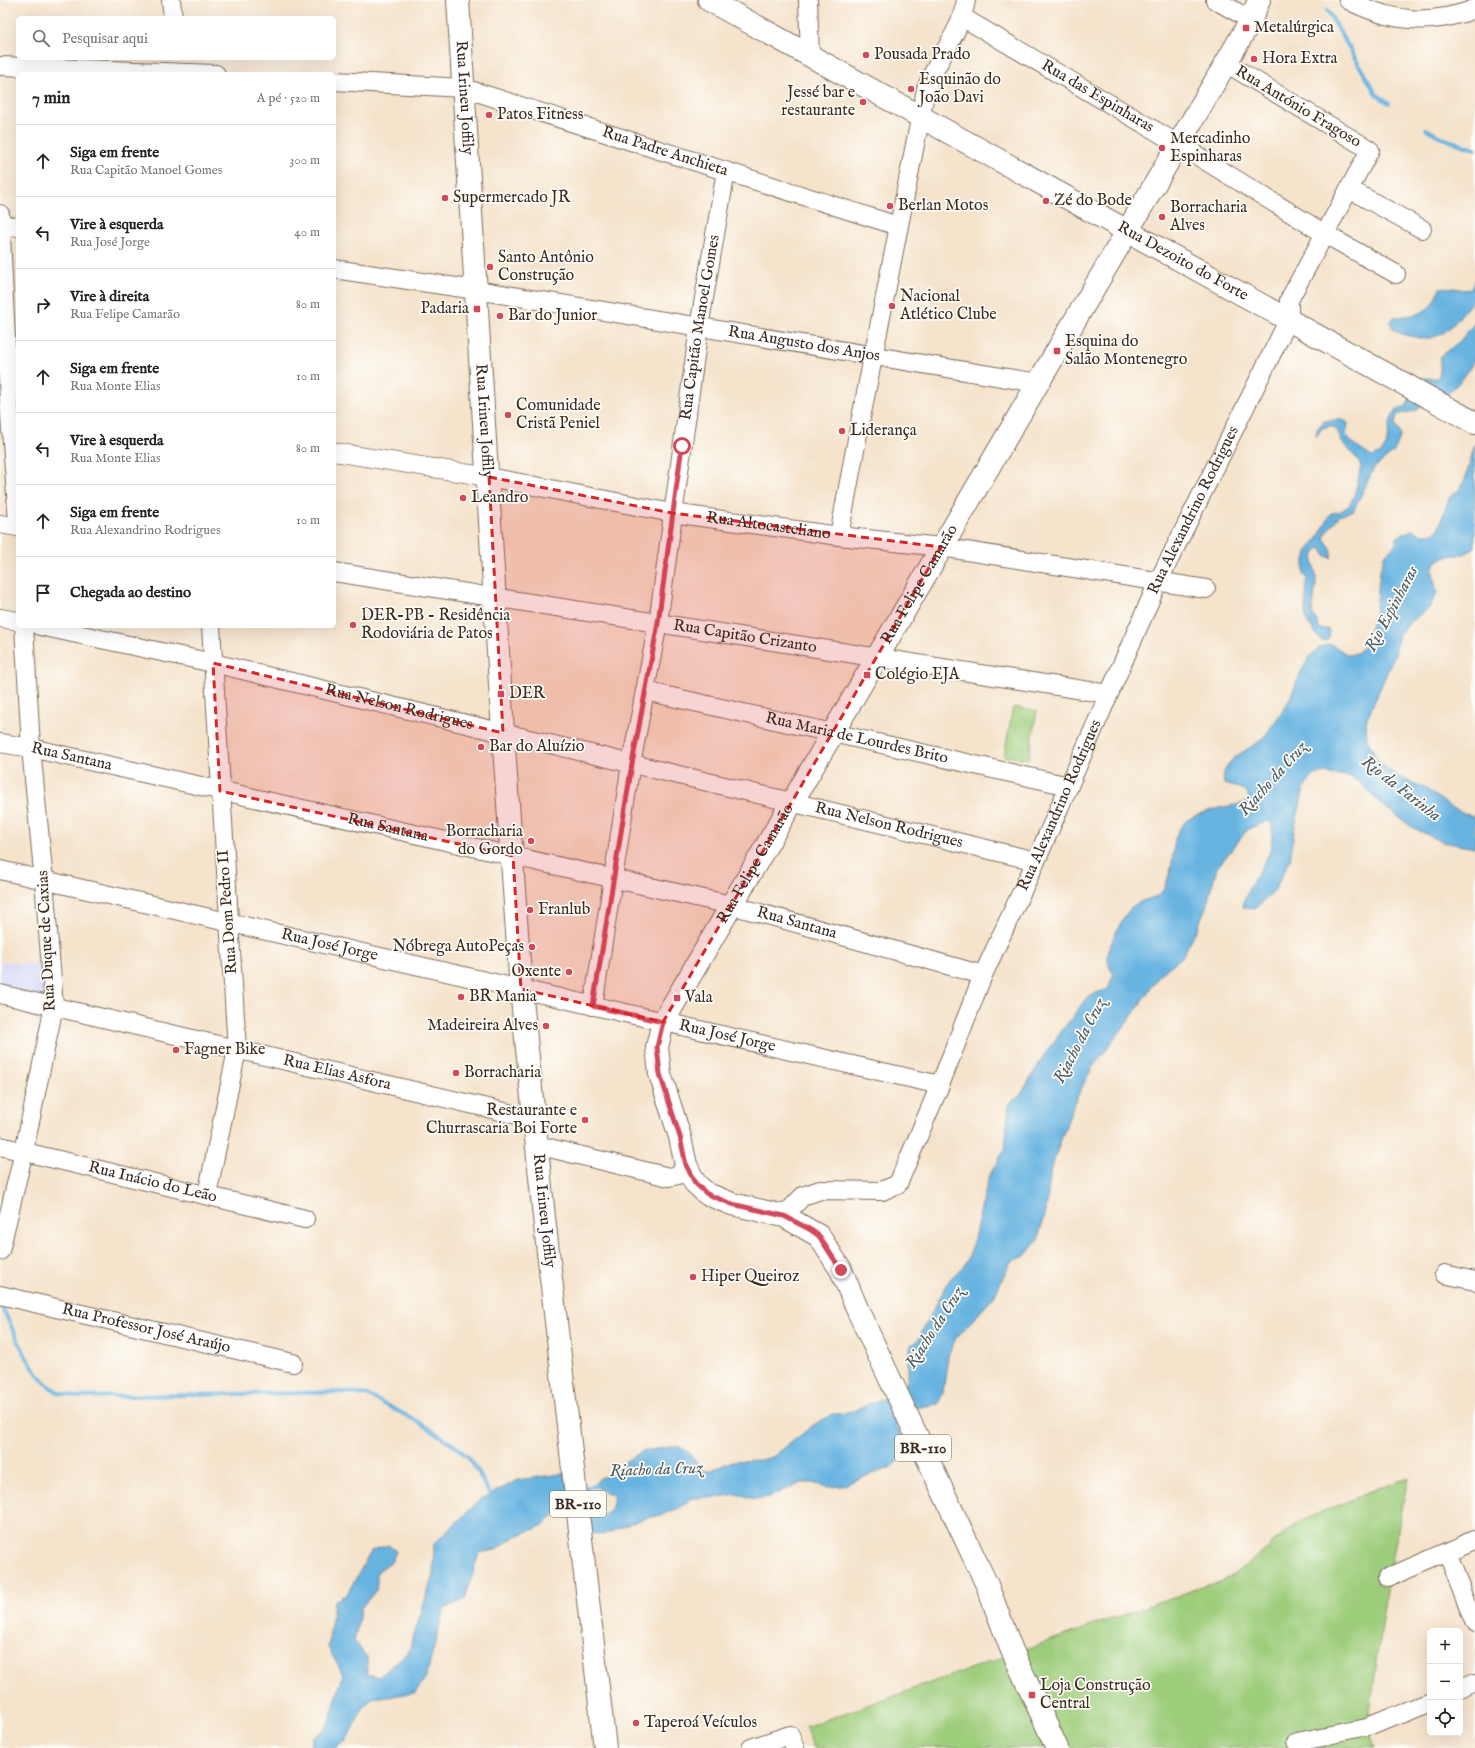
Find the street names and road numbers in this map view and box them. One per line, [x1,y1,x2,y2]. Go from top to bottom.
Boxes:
street label: Rua Irineu Joffily [451,40,478,156]
street label: Rua das Espinharas [1037,56,1158,138]
street label: Rua António Fragoso [1231,62,1365,153]
street label: Rua Padre Anchieta [600,123,730,181]
street label: Rua Dezoito do Forte [1114,217,1252,306]
street label: Rua Capitão Manoel Gomes [676,233,725,422]
street label: Rua Augusto dos Anjos [727,322,882,367]
street label: Rua Irineu Joffily [470,363,497,479]
street label: Rua Alexandrino Rodrigues [1144,423,1244,598]
street label: Rua Altocasteliano [705,508,832,545]
street label: Rua Felipe Camarão [877,521,963,648]
street label: Rua Capitão Crizanto [672,616,818,658]
street label: Rua Nelson Rodrigues [323,680,475,735]
street label: Rua Maria de Lourdes Brito [763,708,950,769]
street label: Rua Alexandrino Rodrigues [1013,716,1107,894]
street label: Rua Santana [29,738,114,776]
street label: Rua Nelson Rodrigues [813,798,965,853]
street label: Rua Felipe Camarão [713,800,799,928]
street label: Rua Santana [345,809,430,847]
street label: Rua Dom Pedro II [214,849,242,975]
street label: Rua Duque de Caxias [33,870,61,1012]
street label: Rua Santana [754,903,839,944]
street label: Rua José Jorge [279,925,380,966]
street label: Rua José Jorge [677,1016,778,1057]
street label: Rua Elias Asfora [281,1051,393,1095]
street label: Rua Irineu Joffily [528,1153,560,1269]
street label: Rua Inácio do Leão [86,1158,219,1208]
street label: Rua Professor José Araújo [60,1300,233,1358]
road number: BR-110 [895,1435,951,1461]
road number: BR-110 [550,1491,606,1517]

